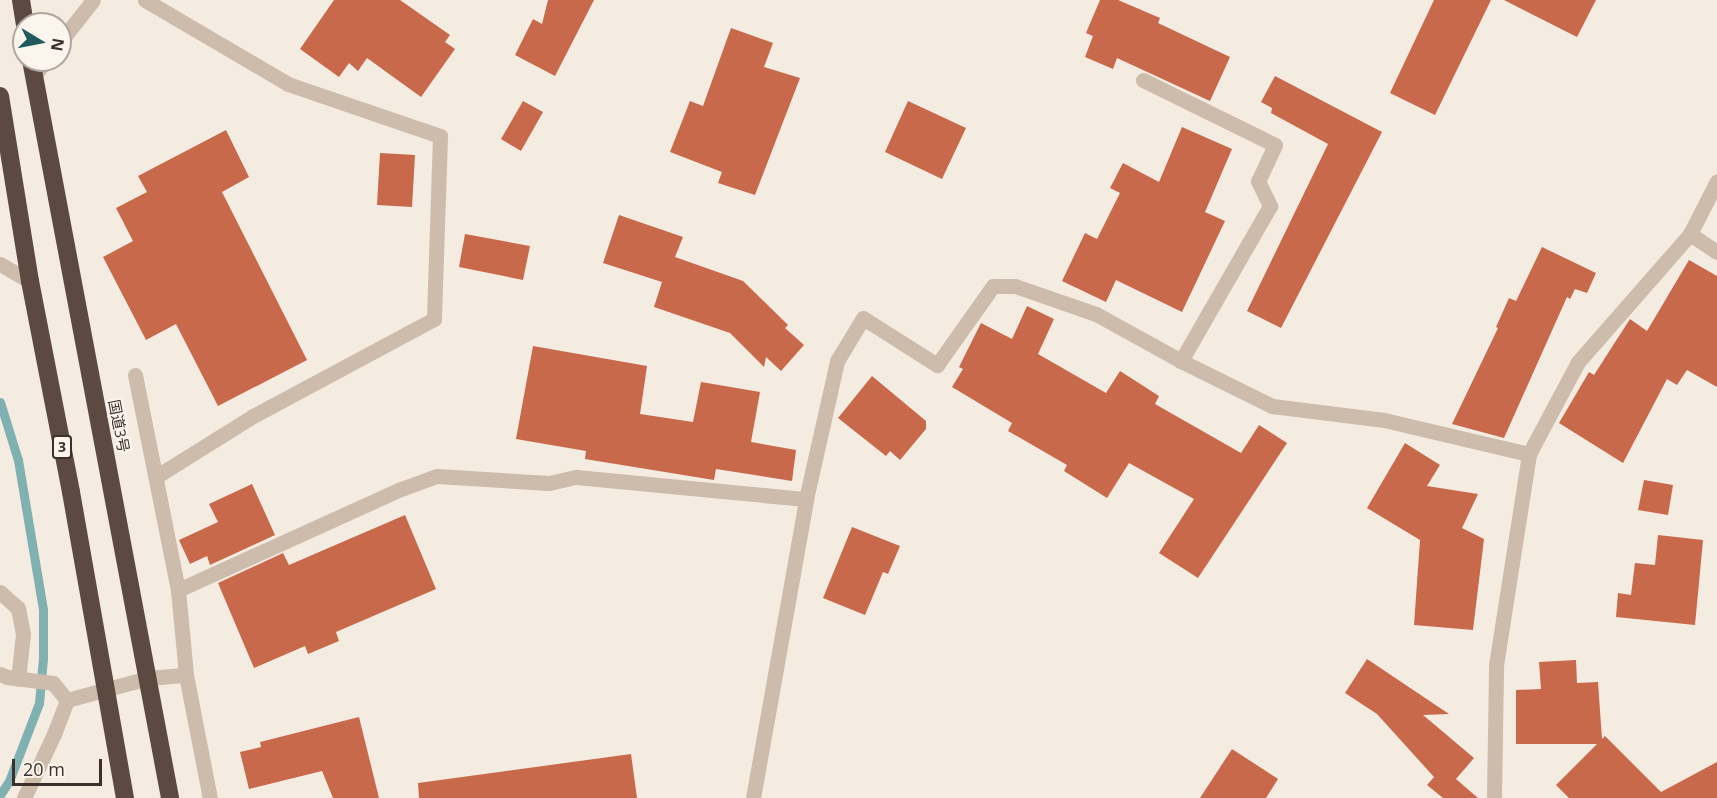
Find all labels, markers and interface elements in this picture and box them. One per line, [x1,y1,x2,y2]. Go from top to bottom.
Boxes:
north arrow [12,12,72,72]
text: N [46,36,70,53]
street label: 国道3号 [105,398,133,454]
road number: 3 [52,436,72,458]
scale bar [15,747,105,785]
text: 20 m [23,757,65,781]

